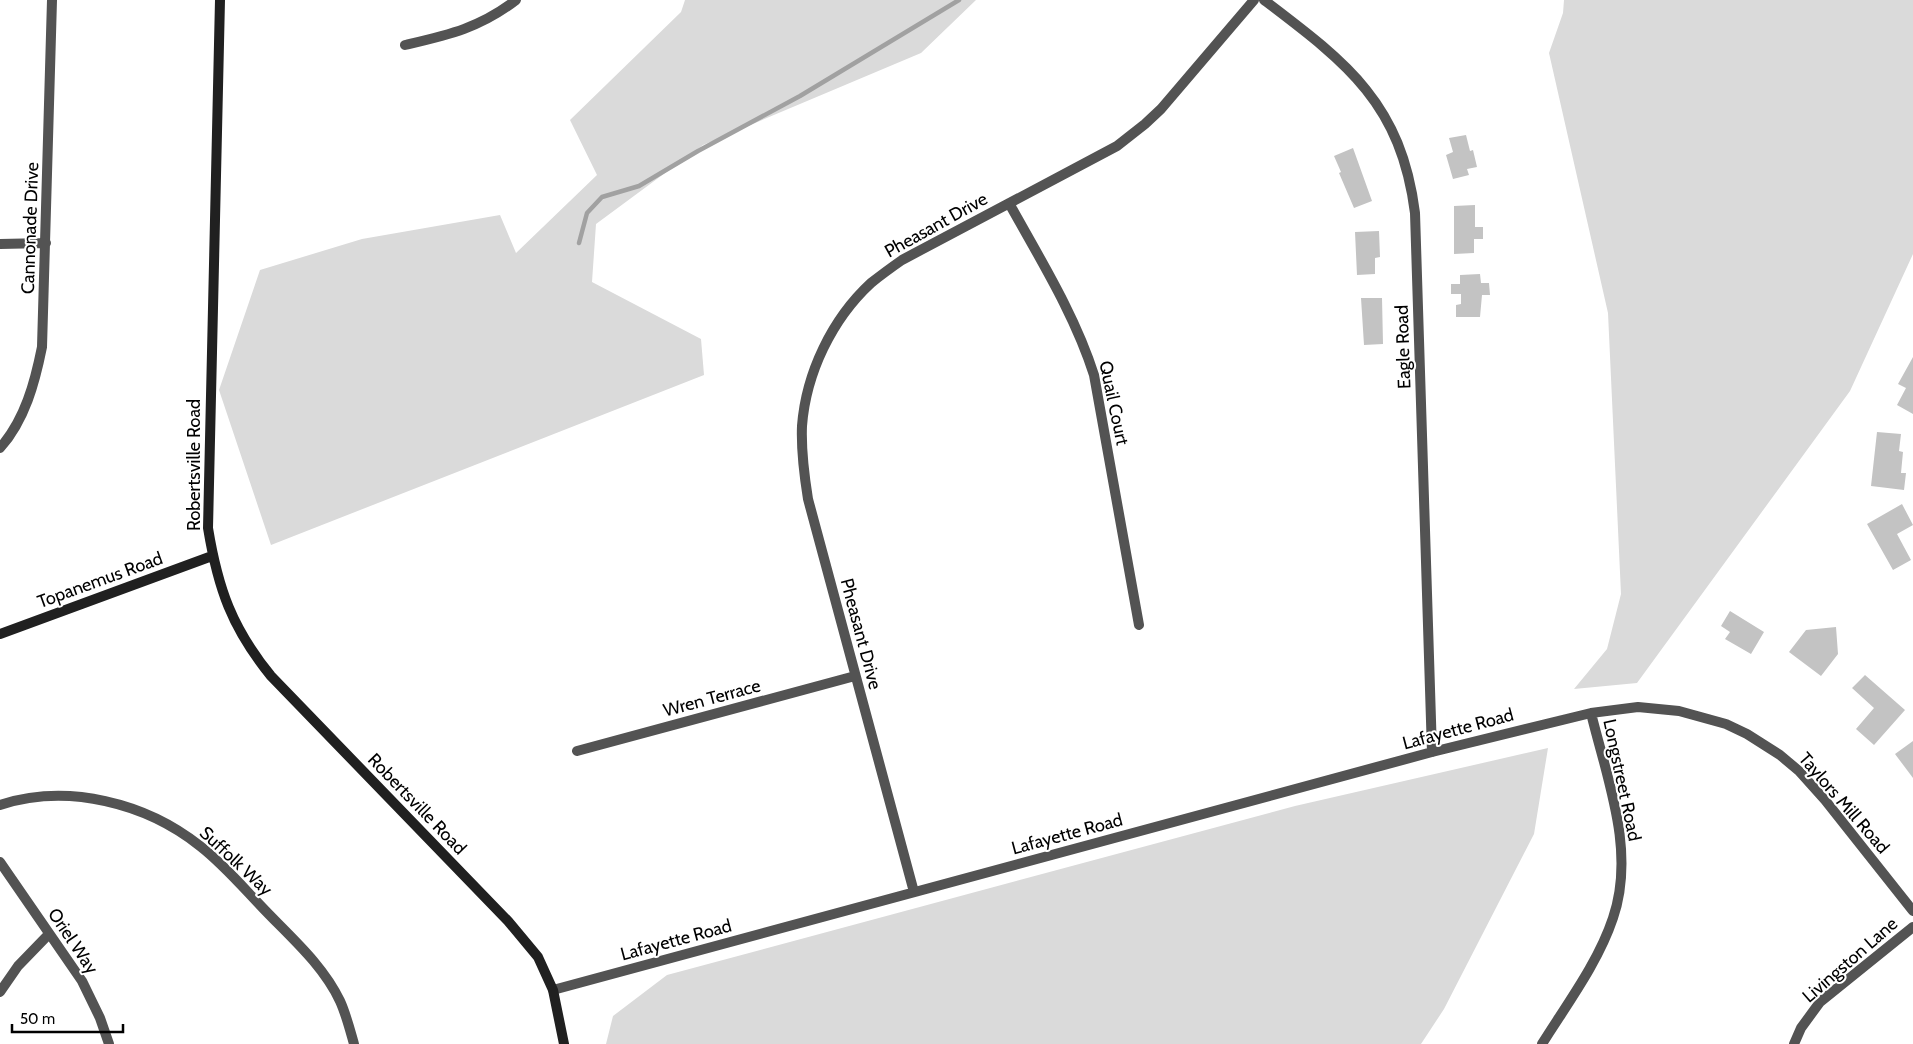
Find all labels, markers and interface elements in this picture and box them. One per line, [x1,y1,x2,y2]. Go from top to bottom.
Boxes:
street label: Cannonade Drive [17,162,43,294]
street label: Pheasant Drive [881,188,991,262]
street label: Eagle Road [1391,305,1415,389]
street label: Quail Court [1094,359,1134,447]
street label: Robertsville Road [183,399,205,531]
street label: Topanemus Road [34,547,166,613]
street label: Pheasant Drive [836,576,886,692]
street label: Wren Terrace [661,674,763,722]
street label: Lafayette Road [1400,704,1516,754]
street label: Longstreet Road [1598,717,1646,843]
street label: Taylors Mill Road [1794,748,1894,858]
street label: Robertsville Road [363,749,471,859]
street label: Lafayette Road [1009,809,1125,859]
street label: Suffolk Way [195,822,277,900]
street label: Oriel Way [43,904,103,978]
street label: Livingston Lane [1798,913,1902,1007]
street label: Lafayette Road [618,915,734,965]
scale bar [12,1002,124,1034]
text: 50 m [20,1010,55,1028]

